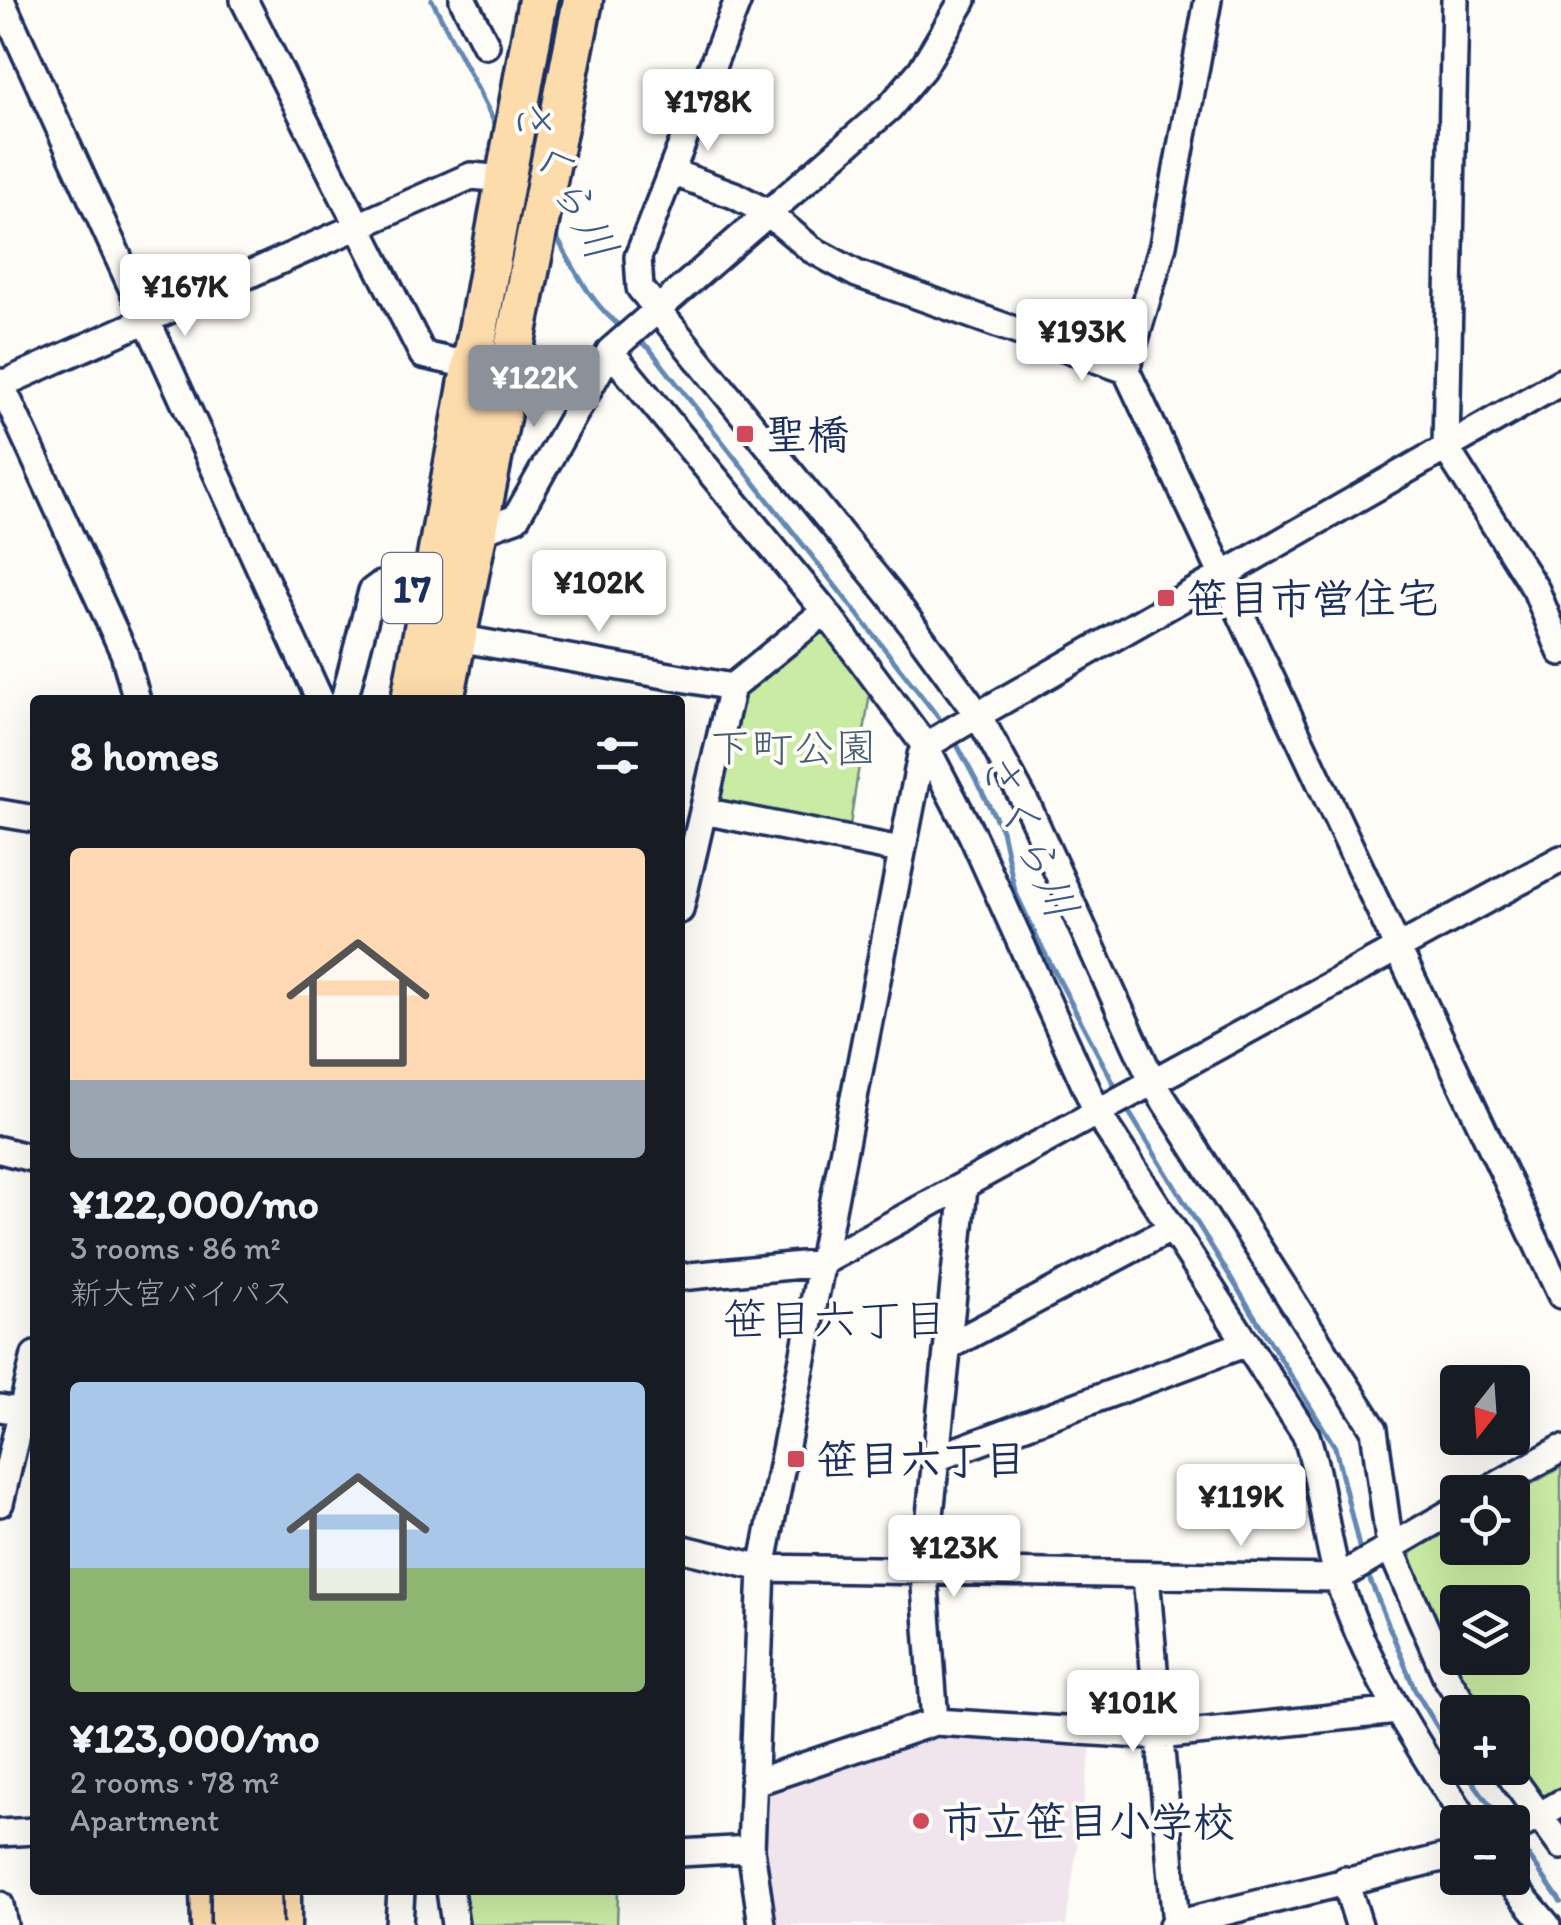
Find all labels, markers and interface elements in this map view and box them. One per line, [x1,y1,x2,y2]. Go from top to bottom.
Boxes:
pin: ¥178K [638,69,778,154]
text: ¥178K [665,82,751,120]
water label: さくら川 [498,85,630,269]
pin: ¥167K [115,254,255,339]
text: ¥167K [142,267,228,305]
pin: ¥193K [1012,299,1152,384]
text: ¥193K [1038,312,1126,350]
pin: ¥122K [464,345,604,430]
text: ¥122K [491,358,577,396]
place label: 聖橋 [765,409,849,460]
marker: 聖橋 [734,423,756,445]
pin: ¥102K [529,550,669,635]
road number: 17 [382,553,442,623]
text: ¥102K [554,563,644,601]
place label: 笹目市営住宅 [1186,573,1438,624]
marker: 笹目市営住宅 [1155,587,1177,609]
park label: 下町公園 [709,722,877,773]
icon: filters [590,728,645,783]
text: 8 homes [70,730,219,781]
water label: さくら川 [968,741,1090,927]
icon: home [268,913,448,1093]
text: ¥122,000/mo [70,1178,319,1229]
text: 3 rooms · 86 m² [70,1229,281,1267]
text: 新大宮バイパス [70,1274,293,1312]
district label: 笹目六丁目 [722,1292,948,1346]
north arrow [1440,1365,1530,1455]
map controls [1440,1365,1530,1895]
place label: 笹目六丁目 [816,1434,1026,1485]
icon: home [268,1447,448,1627]
marker: 笹目六丁目 [785,1448,807,1470]
pin: ¥119K [1171,1464,1311,1549]
button: locate [1440,1475,1530,1565]
text: ¥119K [1199,1477,1283,1515]
pin: ¥123K [884,1515,1024,1600]
text: ¥123K [910,1528,998,1566]
button: layers [1440,1585,1530,1675]
pin: ¥101K [1063,1670,1203,1755]
text: ¥101K [1089,1683,1177,1721]
button: + [1440,1695,1530,1785]
text: ¥123,000/mo [70,1712,320,1763]
text: 2 rooms · 78 m² [70,1763,279,1801]
place label: 市立笹目小学校 [941,1796,1235,1847]
text: Apartment [70,1801,219,1839]
button: − [1440,1805,1530,1895]
marker: 市立笹目小学校 [910,1810,932,1832]

